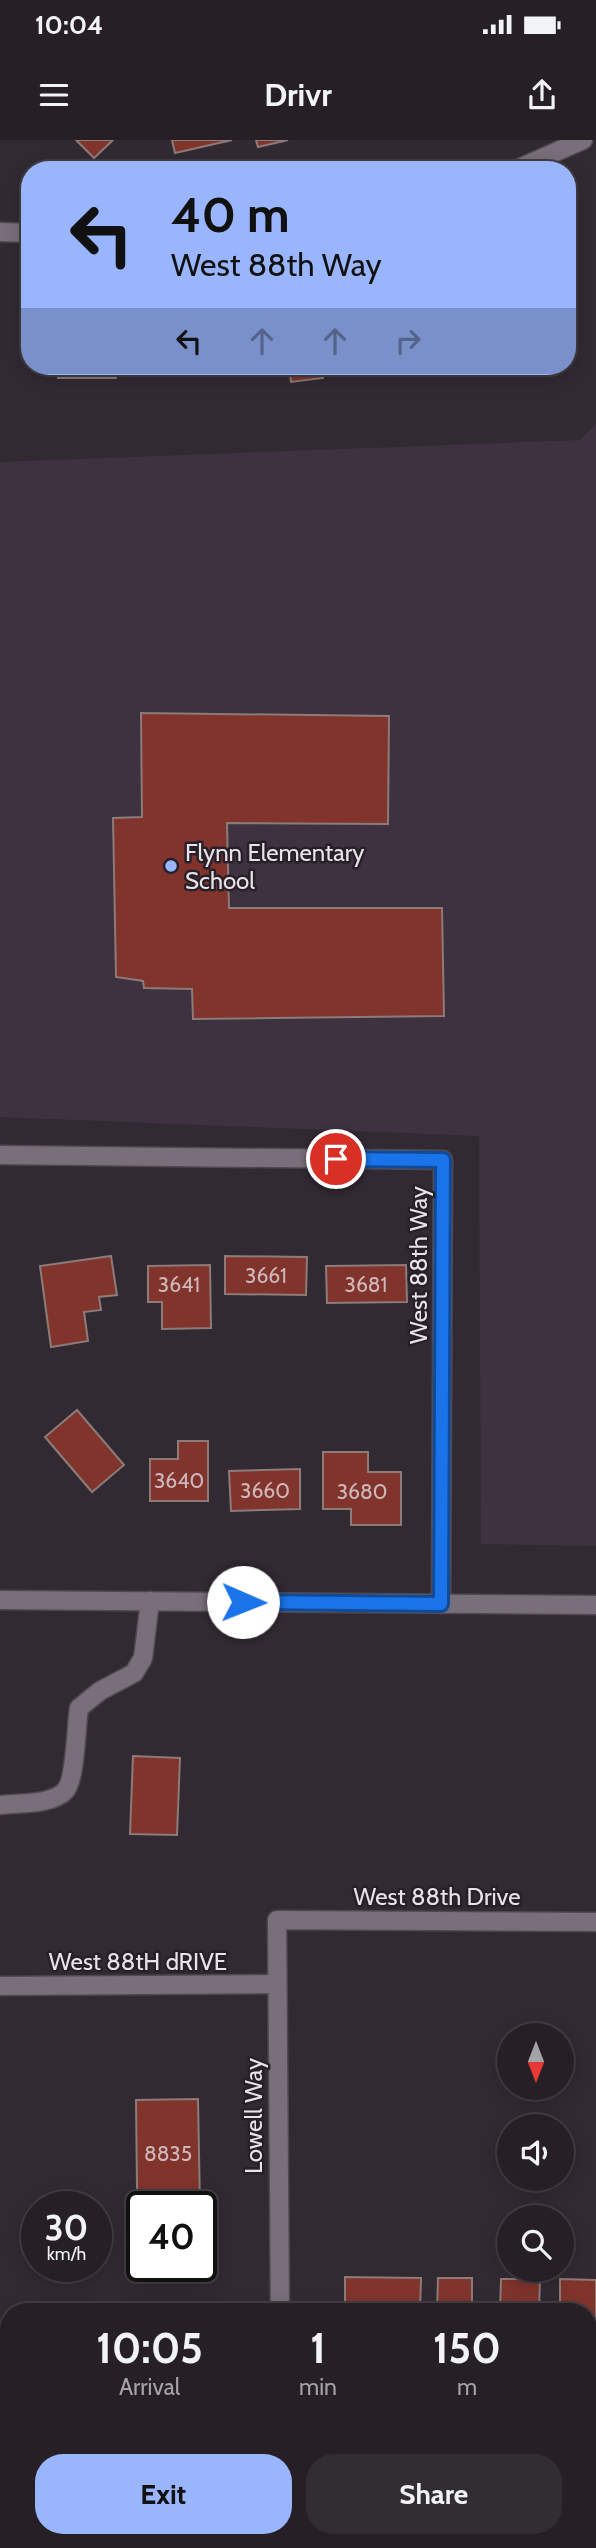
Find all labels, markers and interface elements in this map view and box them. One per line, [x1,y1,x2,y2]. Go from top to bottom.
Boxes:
text: 10:04 [35,9,103,41]
text: Drivr [264,75,332,114]
icon: menu [35,76,73,114]
icon: share [523,76,561,114]
text: 40 m [171,185,290,244]
icon: left [56,189,147,280]
text: West 88th Way [171,245,382,284]
icon: left [170,322,208,360]
icon: ahead [243,322,281,360]
icon: ahead [316,322,354,360]
icon: right [389,322,427,360]
place label: Flynn Elementary School [185,838,364,895]
marker: Flynn Elementary School [163,858,179,874]
pin [306,1129,366,1189]
icon: arrive [317,1140,355,1178]
street label: West 88th Way [404,1186,433,1344]
house number: 3661 [245,1263,287,1288]
house number: 3641 [158,1272,200,1297]
house number: 3681 [345,1272,387,1297]
house number: 3640 [154,1468,204,1493]
house number: 3660 [240,1478,290,1503]
house number: 3680 [337,1479,387,1504]
position arrow [206,1565,280,1639]
street label: West 88th Drive [354,1882,520,1911]
street label: West 88tH dRIVE [49,1947,227,1976]
north arrow [497,2023,574,2100]
map controls [497,2023,574,2282]
street label: Lowell Way [239,2058,268,2174]
button: sound [497,2114,574,2191]
house number: 8835 [144,2141,192,2166]
speed limit sign: 40 [126,2191,217,2282]
button: search [497,2205,574,2282]
text: 30 [45,2206,88,2249]
text: km/h [47,2243,86,2265]
text: 10:05 [96,2322,203,2374]
text: 1 [310,2322,326,2374]
text: 150 [433,2322,501,2374]
text: Arrival [119,2373,180,2401]
text: min [299,2373,337,2401]
text: m [457,2373,477,2401]
button: Exit [35,2454,292,2534]
button: Share [306,2454,562,2534]

